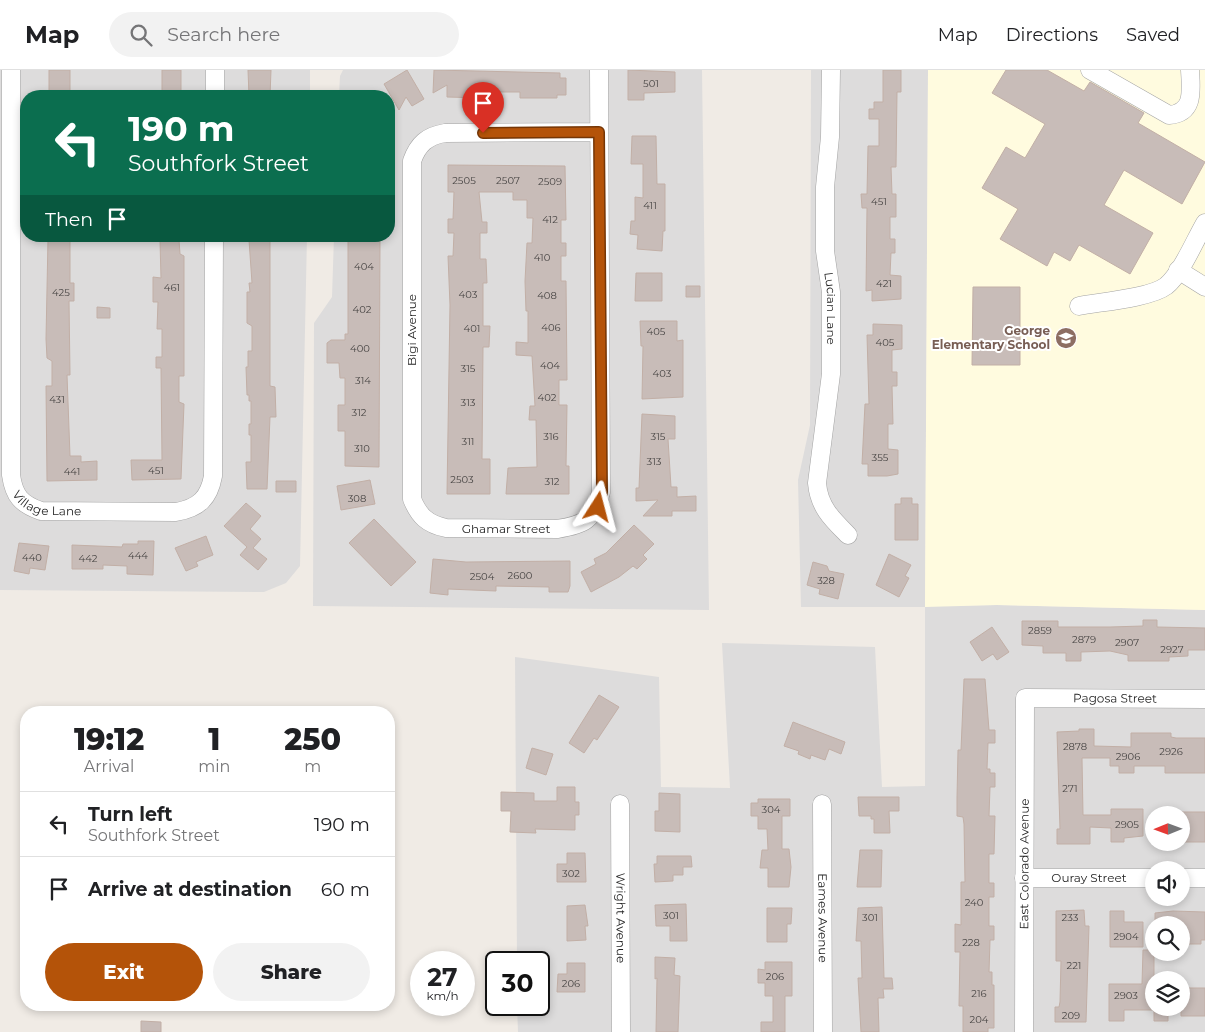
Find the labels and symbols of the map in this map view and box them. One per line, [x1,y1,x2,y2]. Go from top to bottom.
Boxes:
house number: 501 [643,77,659,90]
pin [462,82,504,133]
house number: 2505 [452,174,476,187]
house number: 2507 [496,174,520,187]
house number: 2509 [538,175,562,188]
house number: 451 [871,195,887,208]
house number: 411 [643,199,657,212]
house number: 412 [542,213,558,226]
house number: 410 [534,251,551,264]
house number: 404 [354,260,374,273]
street label: Lucian Lane [821,271,839,345]
house number: 421 [876,277,892,290]
house number: 461 [164,281,180,294]
house number: 425 [52,286,70,299]
house number: 403 [459,288,478,301]
house number: 408 [537,289,557,302]
street label: Bigi Avenue [404,294,419,366]
house number: 402 [353,303,372,316]
house number: 406 [541,321,561,334]
house number: 401 [464,322,480,335]
place label: George Elementary School [932,323,1050,352]
house number: 405 [647,325,666,338]
school or university icon: George Elementary School [1054,326,1078,350]
house number: 405 [876,336,895,349]
house number: 400 [350,342,370,355]
house number: 404 [540,359,560,372]
house number: 315 [461,362,476,375]
house number: 403 [653,367,672,380]
house number: 314 [355,374,371,387]
house number: 402 [538,391,557,404]
house number: 431 [49,393,65,406]
house number: 313 [461,396,476,409]
house number: 312 [352,406,367,419]
house number: 316 [543,430,559,443]
house number: 315 [651,430,666,443]
house number: 311 [462,435,474,448]
house number: 310 [354,442,370,455]
house number: 355 [872,451,889,464]
house number: 313 [647,455,662,468]
house number: 451 [148,464,164,477]
house number: 441 [64,465,80,478]
house number: 2503 [450,473,474,486]
house number: 312 [545,475,560,488]
position arrow [571,480,623,532]
street label: Village Lane [9,488,81,518]
house number: 308 [348,492,366,505]
street label: Ghamar Street [462,521,550,536]
house number: 444 [128,549,148,562]
house number: 440 [22,551,42,564]
house number: 442 [79,552,98,565]
house number: 2600 [508,569,533,582]
house number: 2504 [470,570,495,583]
house number: 328 [817,574,835,587]
house number: 2859 [1028,624,1052,637]
house number: 2879 [1072,633,1096,646]
house number: 2907 [1115,636,1139,649]
house number: 2927 [1160,643,1184,656]
street label: Pagosa Street [1073,690,1157,706]
house number: 2878 [1063,740,1087,753]
house number: 2926 [1159,745,1183,758]
house number: 2906 [1116,750,1140,763]
house number: 271 [1062,782,1078,795]
street label: East Colorado Avenue [1016,798,1032,930]
house number: 304 [762,803,781,816]
north arrow [1145,806,1190,851]
house number: 2905 [1115,818,1139,831]
house number: 302 [562,867,580,880]
street label: Ouray Street [1051,870,1127,885]
street label: Wright Avenue [613,873,629,963]
street label: Eames Avenue [815,873,831,963]
house number: 240 [965,896,984,909]
house number: 301 [663,909,679,922]
house number: 301 [862,911,878,924]
house number: 233 [1062,911,1079,924]
house number: 2904 [1114,930,1139,943]
house number: 228 [962,936,980,949]
speed limit sign: 30 [485,951,550,1016]
house number: 221 [1067,959,1081,972]
house number: 206 [766,970,784,983]
house number: 206 [562,977,580,990]
house number: 216 [971,987,987,1000]
house number: 2903 [1114,989,1138,1002]
house number: 209 [1062,1009,1080,1022]
house number: 204 [970,1013,989,1026]

